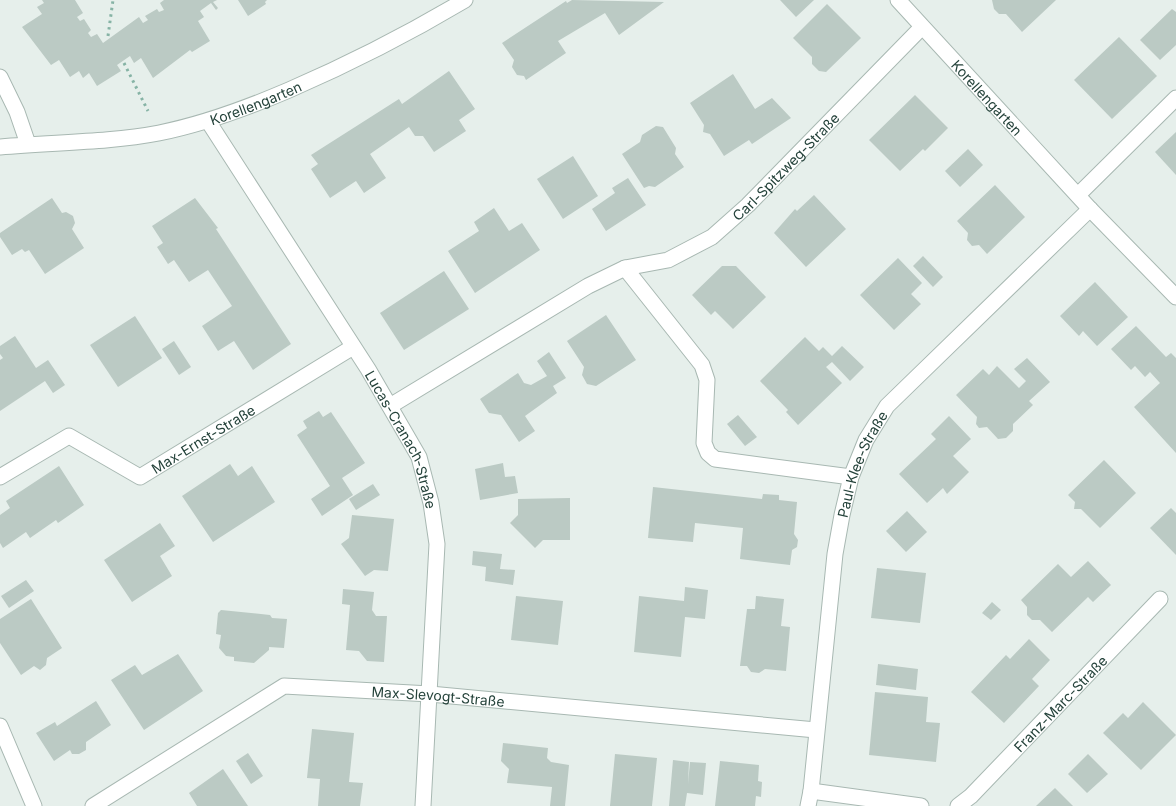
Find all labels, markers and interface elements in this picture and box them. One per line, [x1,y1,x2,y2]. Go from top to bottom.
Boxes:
street label: Korellengarten [948,56,1026,139]
street label: Korellengarten [208,77,304,128]
street label: Carl-Spitzweg-Straße [728,109,842,224]
street label: Lucas-Cranach-Straße [362,367,440,510]
street label: Max-Ernst-Straße [148,401,258,477]
street label: Paul-Klee-Straße [833,408,891,519]
street label: Franz-Marc-Straße [1010,651,1110,755]
street label: Max-Slevogt-Straße [371,682,505,709]

